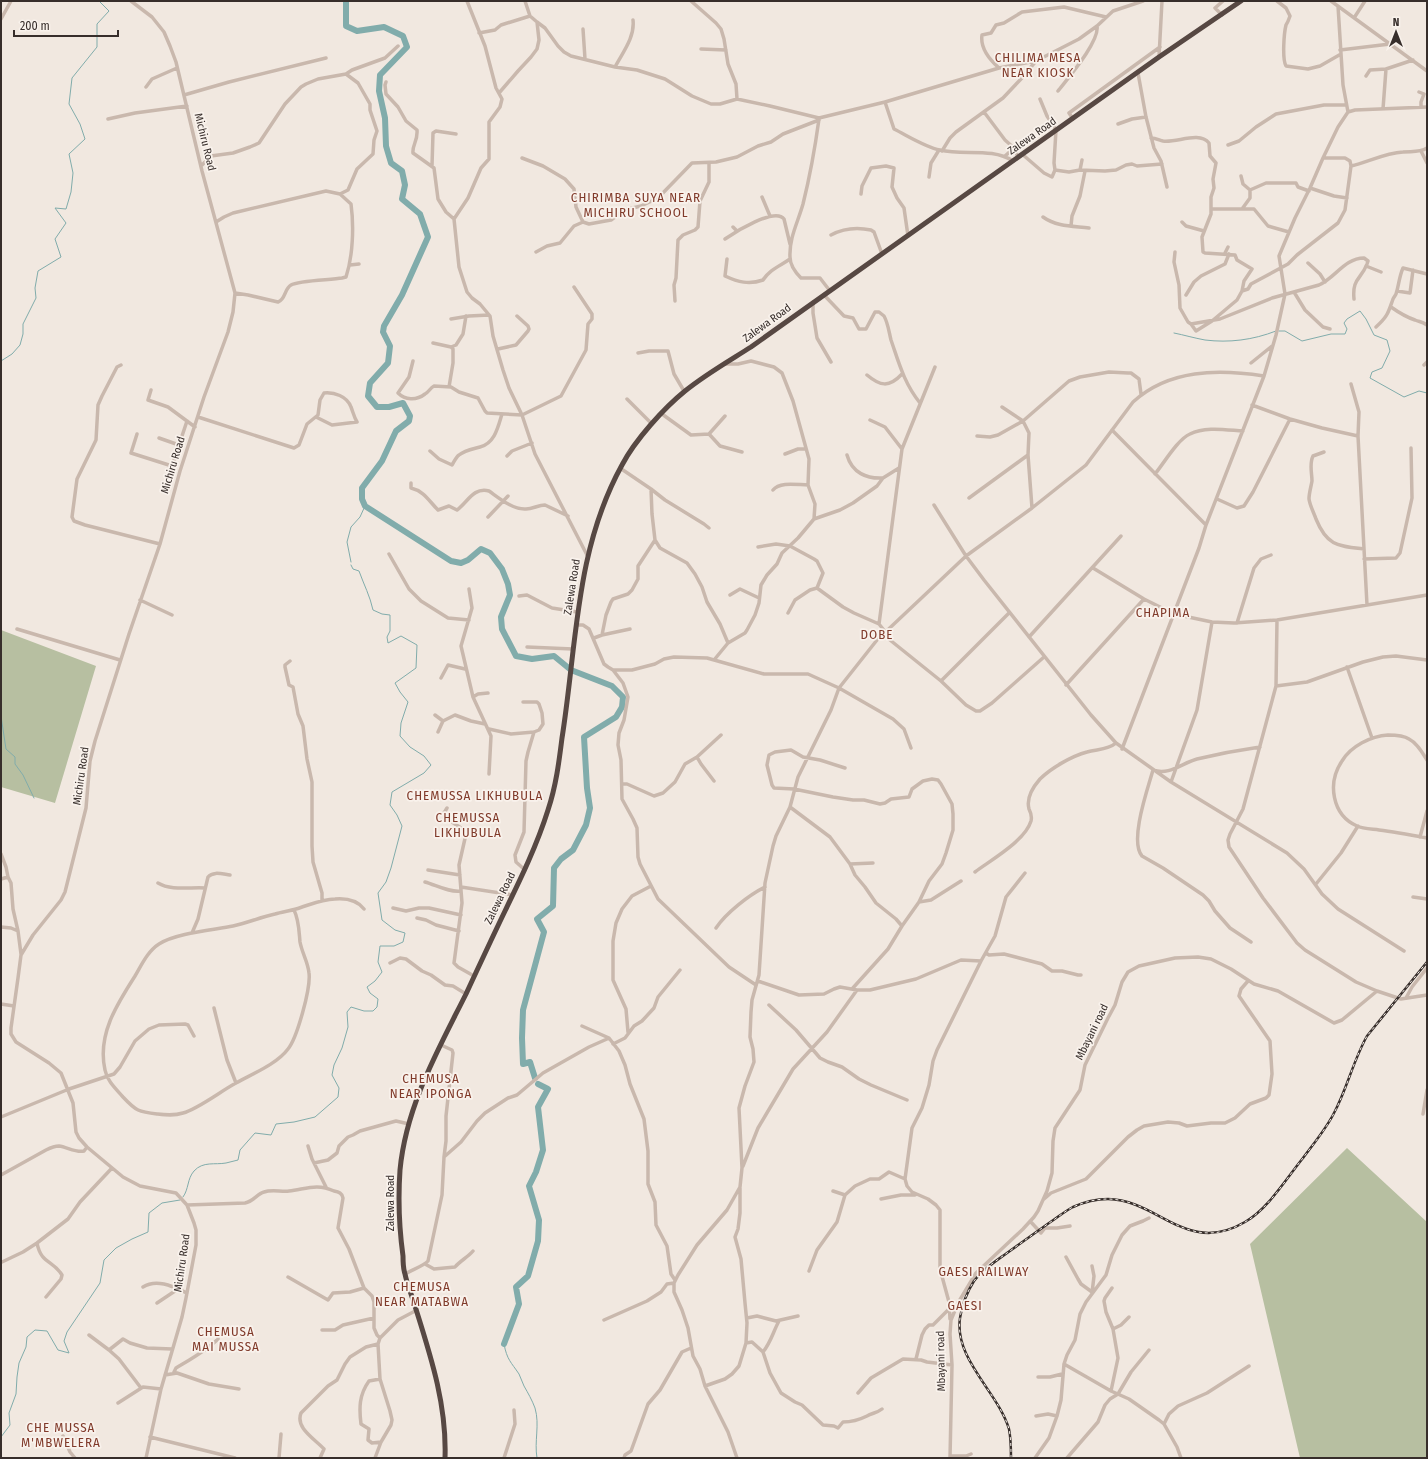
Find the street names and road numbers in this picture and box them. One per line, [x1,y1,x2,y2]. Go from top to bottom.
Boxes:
street label: Michiru Road [192,112,218,172]
street label: Zalewa Road [1005,114,1059,158]
street label: Zalewa Road [740,301,794,345]
street label: Michiru Road [158,435,188,495]
street label: Zalewa Road [561,558,583,616]
street label: Michiru Road [70,746,92,806]
street label: Zalewa Road [482,870,518,926]
street label: Mbayani road [1073,1002,1111,1062]
street label: Zalewa Road [384,1175,397,1231]
street label: Michiru Road [171,1233,193,1293]
street label: Mbayani road [934,1331,948,1391]

